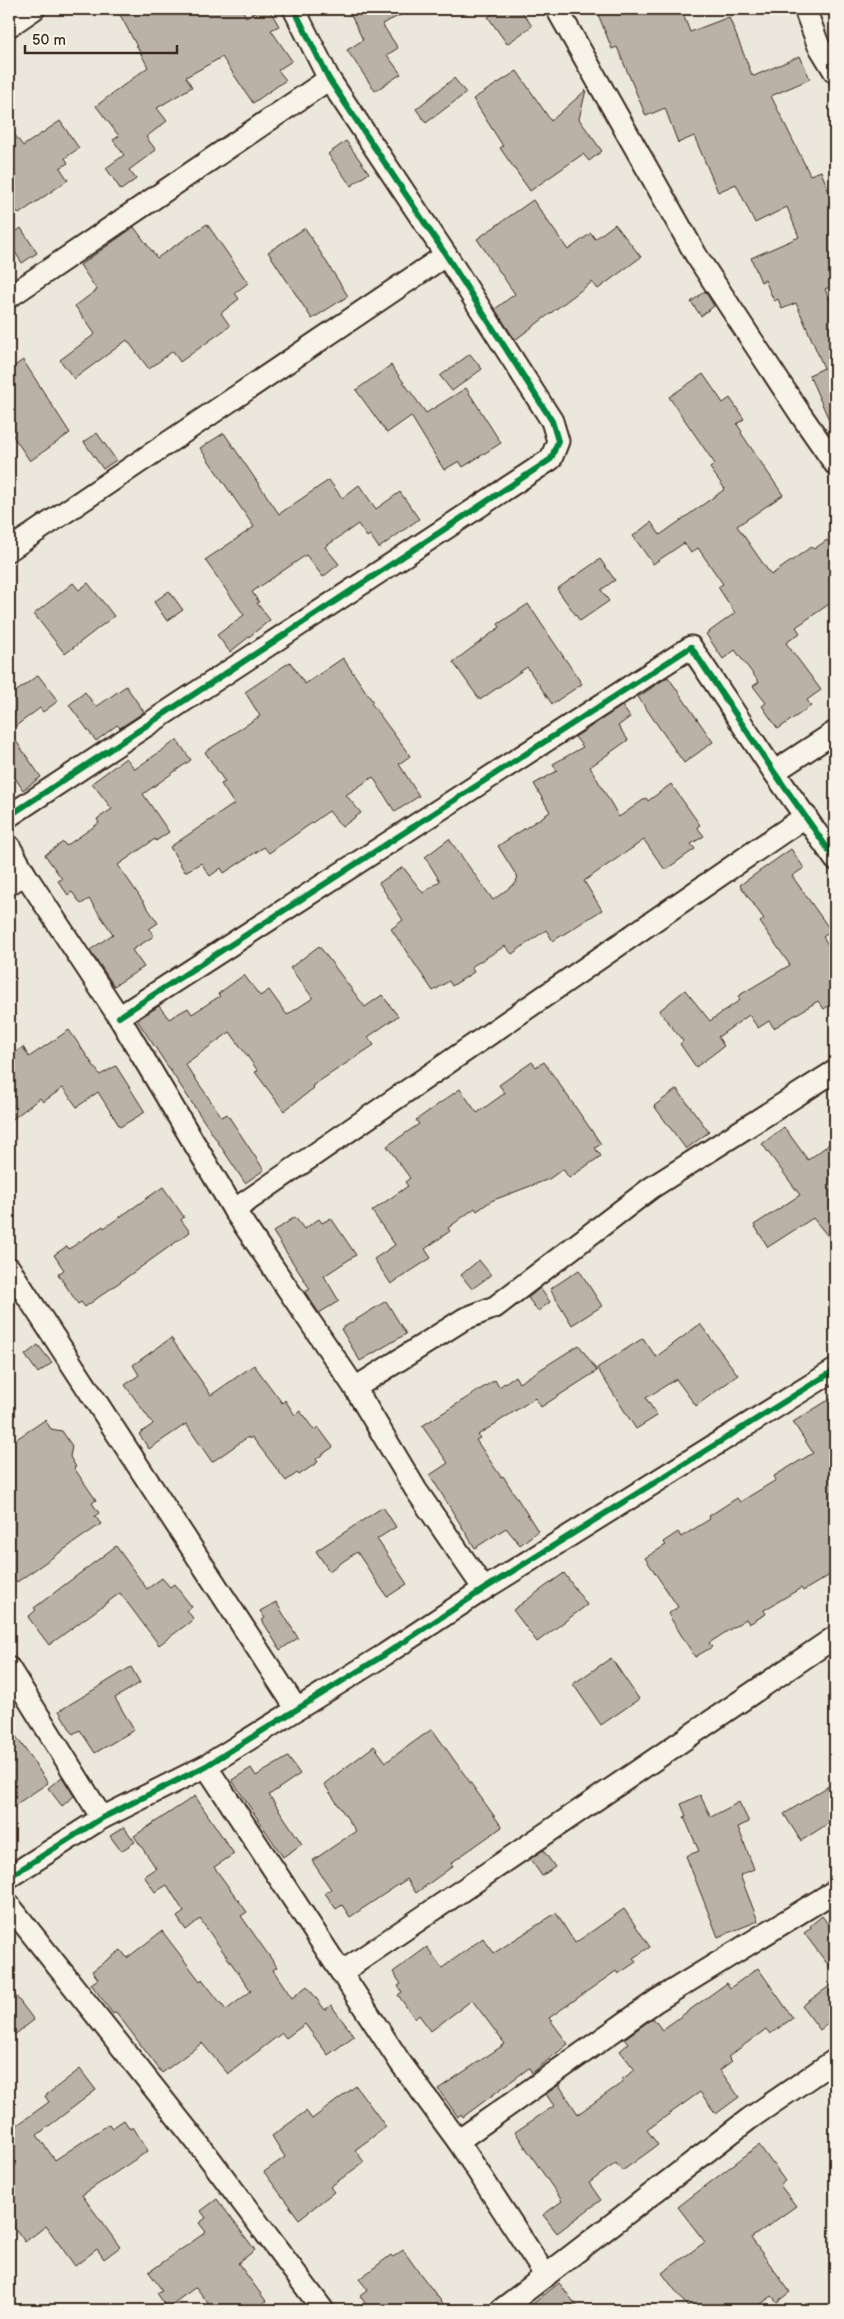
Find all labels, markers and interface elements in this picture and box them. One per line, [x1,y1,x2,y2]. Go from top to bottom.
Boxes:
scale bar [25,22,178,54]
text: 50 m [32,31,66,50]

